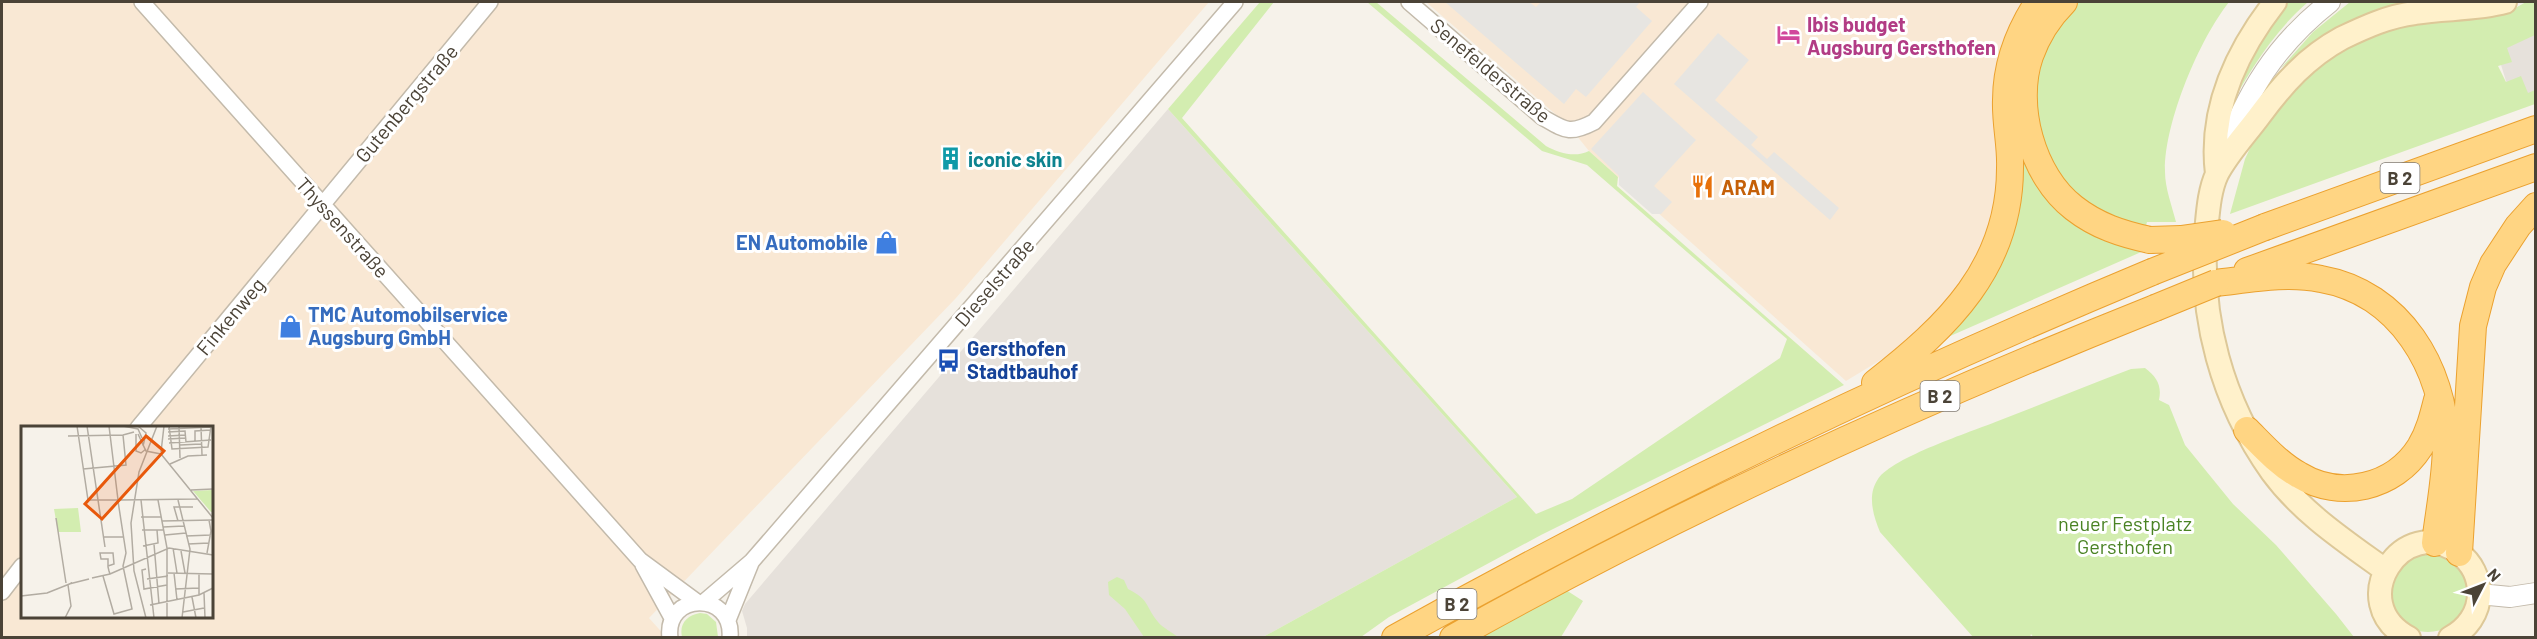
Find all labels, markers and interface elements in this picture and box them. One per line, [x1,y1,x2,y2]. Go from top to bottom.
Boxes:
place label: Ibis budget Augsburg Gersthofen [1807,12,1996,59]
street label: Senefelderstraße [1426,13,1556,127]
hotel icon: Ibis budget Augsburg Gersthofen [1776,22,1802,48]
street label: Gutenbergstraße [350,39,462,167]
building icon: iconic skin [937,146,963,172]
place label: iconic skin [968,147,1062,171]
road number: B 2 [2380,163,2420,193]
street label: Thyssenstraße [292,172,394,282]
restaurant icon: ARAM [1690,174,1716,200]
place label: ARAM [1721,175,1775,199]
shop icon: EN Automobile [873,229,899,255]
place label: EN Automobile [736,230,868,254]
street label: Dieselstraße [949,233,1039,331]
street label: Finkenweg [191,272,269,360]
place label: TMC Automobilservice Augsburg GmbH [308,302,508,349]
shop icon: TMC Automobilservice Augsburg GmbH [277,313,303,339]
place label: Gersthofen Stadtbauhof [967,336,1078,383]
bus stop icon: Gersthofen Stadtbauhof [936,347,962,373]
road number: B 2 [1920,381,1960,411]
inset map [21,426,213,618]
park label: neuer Festplatz Gersthofen [2058,511,2192,558]
north arrow [2453,555,2513,615]
text: N [2484,564,2505,585]
road number: B 2 [1438,589,1476,619]

